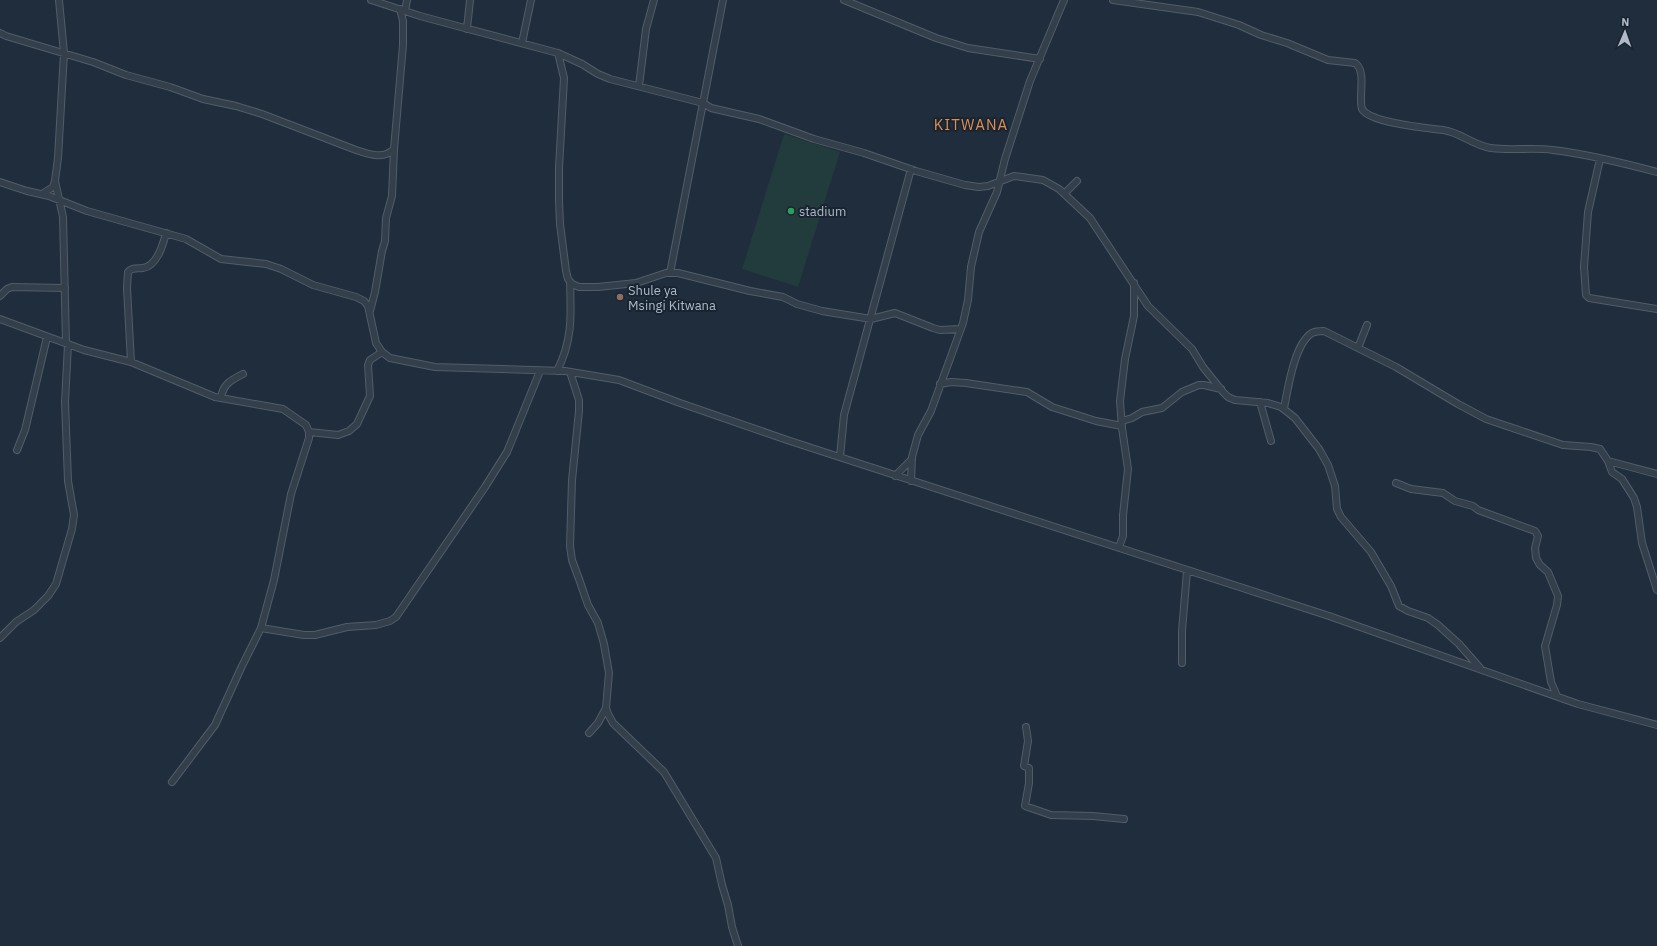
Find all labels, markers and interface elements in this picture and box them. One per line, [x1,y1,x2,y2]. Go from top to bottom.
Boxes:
north arrow [1605,12,1645,52]
text: N [1621,15,1630,29]
district label: KITWANA [934,115,1008,134]
place label: stadium [799,203,846,220]
marker: stadium [786,206,796,216]
place label: Shule ya Msingi Kitwana [628,282,716,314]
marker: Shule ya Msingi Kitwana [615,292,625,302]

